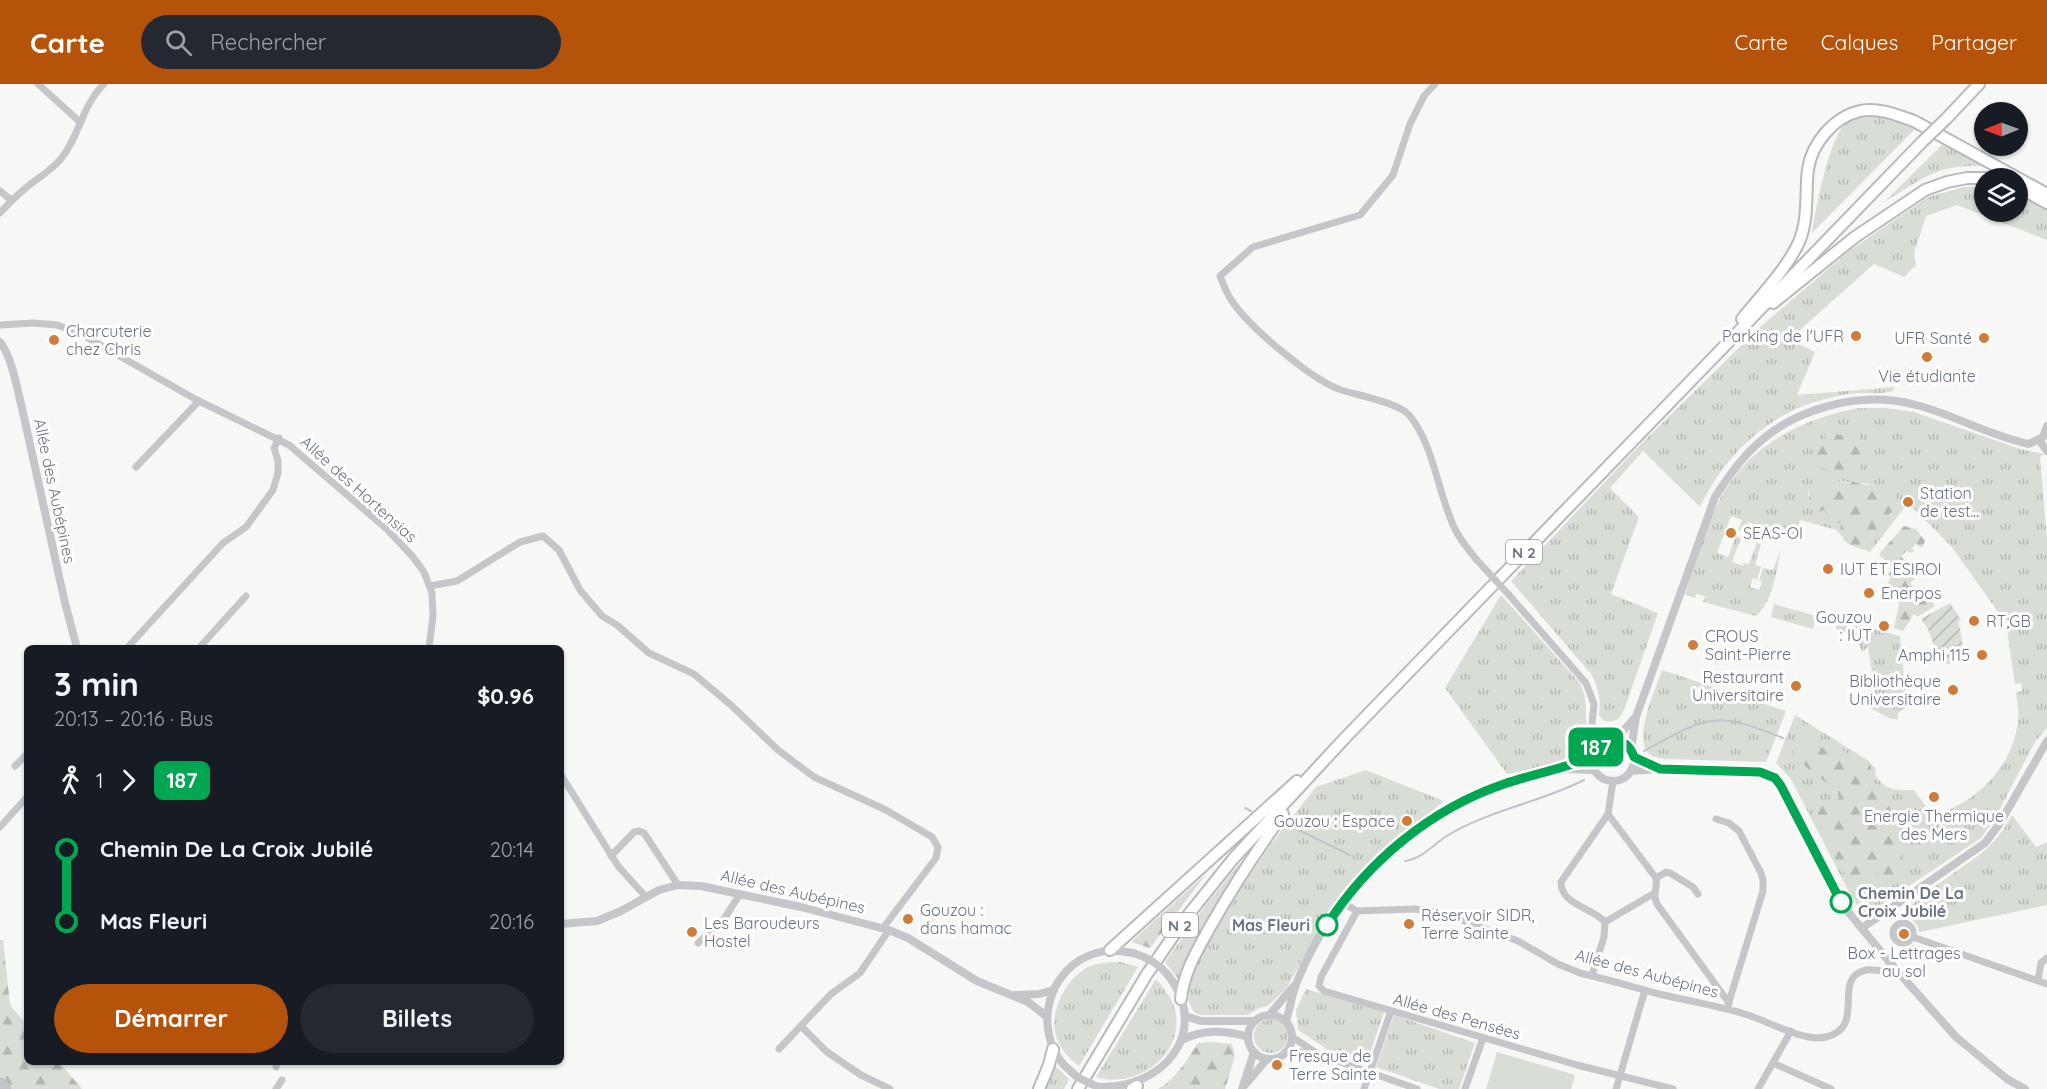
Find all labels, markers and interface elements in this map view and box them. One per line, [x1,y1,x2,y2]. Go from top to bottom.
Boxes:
search box [141,15,561,69]
text: Carte [30,25,105,60]
icon: search [162,26,195,59]
text: Rechercher [210,28,326,56]
text: Carte [1734,29,1788,55]
text: Calques [1821,29,1898,55]
text: Partager [1931,29,2017,55]
north arrow [1974,102,2028,156]
map controls [1974,102,2028,222]
button: layers [1974,168,2028,222]
place label: Charcuterie chez Chris [66,321,151,359]
place label: Parking de l'UFR [1722,326,1844,346]
place label: UFR Santé [1894,328,1972,348]
marker: Parking de l'UFR [1849,329,1863,343]
marker: UFR Santé [1977,331,1991,345]
marker: Charcuterie chez Chris [47,333,61,347]
marker: Vie étudiante [1920,350,1934,364]
place label: Vie étudiante [1878,366,1976,386]
street label: Allée des Aubépines [30,417,80,565]
street label: Allée des Hortensias [297,431,421,547]
place label: Station de test... [1920,483,1979,521]
marker: Station de test... [1901,495,1915,509]
place label: SEAS-OI [1743,523,1803,543]
marker: SEAS-OI [1724,526,1738,540]
road number: N 2 [1506,540,1542,564]
place label: IUT ET ESIROI [1840,559,1941,579]
marker: IUT ET ESIROI [1821,562,1835,576]
place label: Enerpos [1881,583,1941,603]
marker: Enerpos [1862,586,1876,600]
place label: Gouzou : IUT [1816,607,1872,645]
place label: RT;GB [1986,611,2031,631]
marker: RT;GB [1967,614,1981,628]
marker: Gouzou : IUT [1877,619,1891,633]
place label: CROUS Saint-Pierre [1705,626,1791,664]
marker: CROUS Saint-Pierre [1686,638,1700,652]
place label: Amphi 115 [1898,645,1970,665]
marker: Amphi 115 [1975,648,1989,662]
text: 3 min [54,663,139,704]
place label: Restaurant Universitaire [1692,667,1784,705]
place label: Bibliothèque Universitaire [1849,671,1941,709]
marker: Restaurant Universitaire [1789,679,1803,693]
text: $0.96 [477,682,534,710]
marker: Bibliothèque Universitaire [1946,683,1960,697]
text: 20:13 – 20:16 · Bus [54,706,213,731]
line badge: 187 [1562,728,1630,766]
text: 187 [1580,734,1612,760]
icon: walk [54,764,87,797]
icon: forward [112,764,145,797]
text: 187 [166,767,198,793]
text: 1 [96,768,103,793]
marker: Energie Thermique des Mers [1927,790,1941,804]
place label: Energie Thermique des Mers [1864,806,2004,844]
place label: Gouzou : Espace [1274,811,1395,831]
marker: Gouzou : Espace [1400,814,1414,828]
text: Chemin De La Croix Jubilé [100,835,373,863]
text: 20:14 [490,837,534,862]
street label: Allée des Aubépines [719,865,867,917]
place label: Chemin De La Croix Jubilé [1858,883,1964,921]
marker: Chemin De La Croix Jubilé [1830,891,1852,913]
place label: Gouzou : dans hamac [920,900,1012,938]
place label: Réservoir SIDR, Terre Sainte [1421,905,1535,943]
text: Mas Fleuri [100,907,207,935]
text: 20:16 [489,909,534,934]
marker: Gouzou : dans hamac [901,912,915,926]
place label: Les Baroudeurs Hostel [704,913,820,951]
road number: N 2 [1162,913,1198,937]
marker: Mas Fleuri [1316,914,1338,936]
place label: Mas Fleuri [1232,915,1310,935]
marker: Réservoir SIDR, Terre Sainte [1402,917,1416,931]
marker: Les Baroudeurs Hostel [685,925,699,939]
marker: Box - Lettrages au sol [1897,927,1911,941]
place label: Box - Lettrages au sol [1848,943,1960,981]
street label: Allée des Aubépines [1573,944,1721,1002]
button: Démarrer [54,984,288,1053]
button: Billets [300,984,534,1053]
street label: Allée des Pensées [1391,988,1523,1044]
place label: Fresque de Terre Sainte [1289,1046,1377,1084]
marker: Fresque de Terre Sainte [1270,1058,1284,1072]

